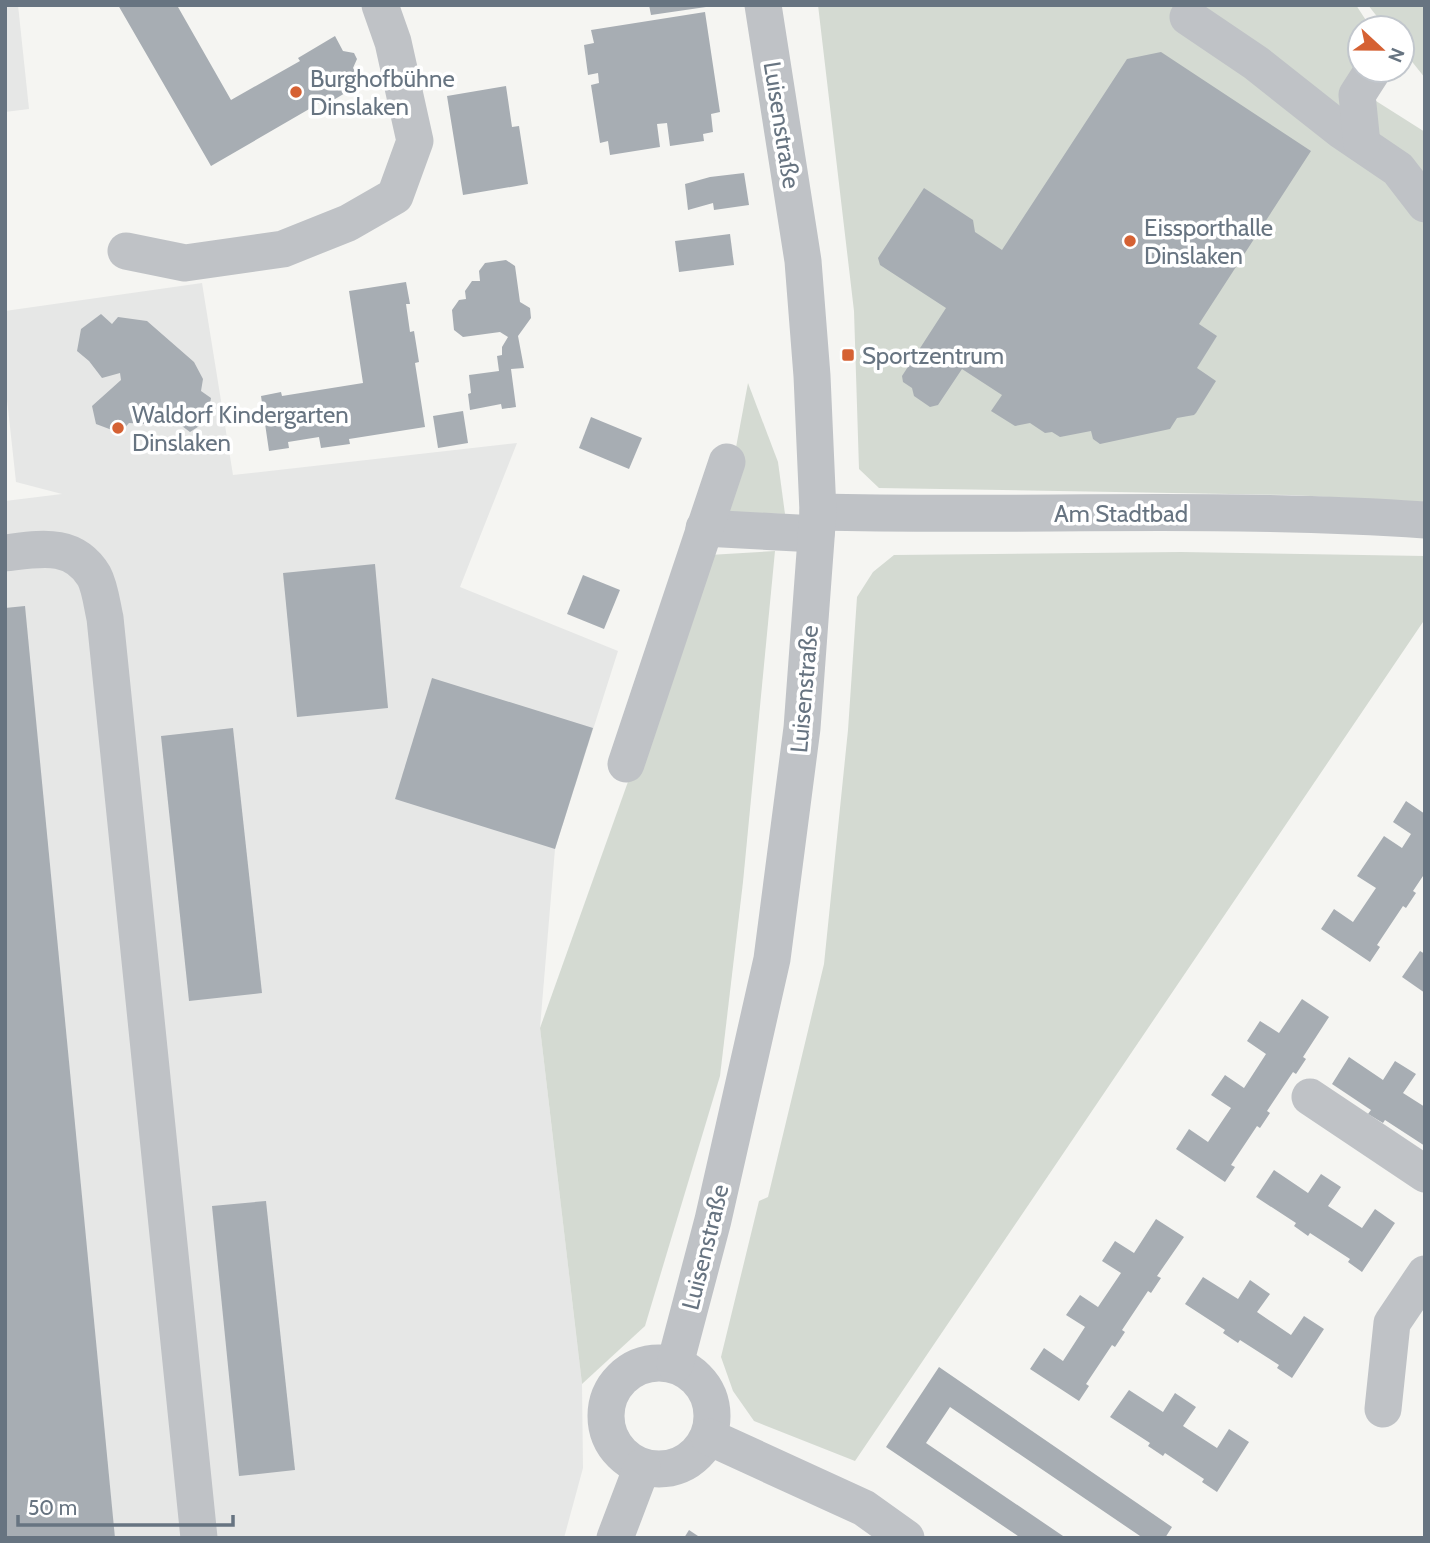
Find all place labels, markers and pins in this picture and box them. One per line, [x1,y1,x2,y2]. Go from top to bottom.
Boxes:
place label: Burghofbühne Dinslaken [310,64,455,121]
marker: Burghofbühne Dinslaken [288,84,304,100]
place label: Eissporthalle Dinslaken [1144,213,1273,270]
marker: Eissporthalle Dinslaken [1122,233,1138,249]
place label: Sportzentrum [862,341,1004,370]
marker: Sportzentrum [840,347,856,363]
place label: Waldorf Kindergarten Dinslaken [132,400,349,457]
marker: Waldorf Kindergarten Dinslaken [110,420,126,436]

